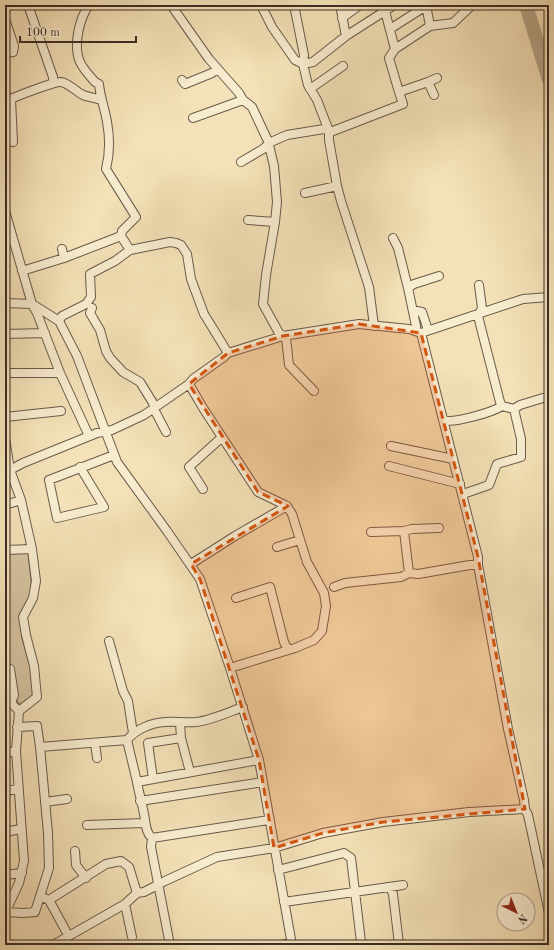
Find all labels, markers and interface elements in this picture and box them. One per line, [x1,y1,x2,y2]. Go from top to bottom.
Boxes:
scale bar [20,18,136,44]
text: 100 m [26,27,60,39]
north arrow [496,892,536,932]
text: N [515,911,529,926]

